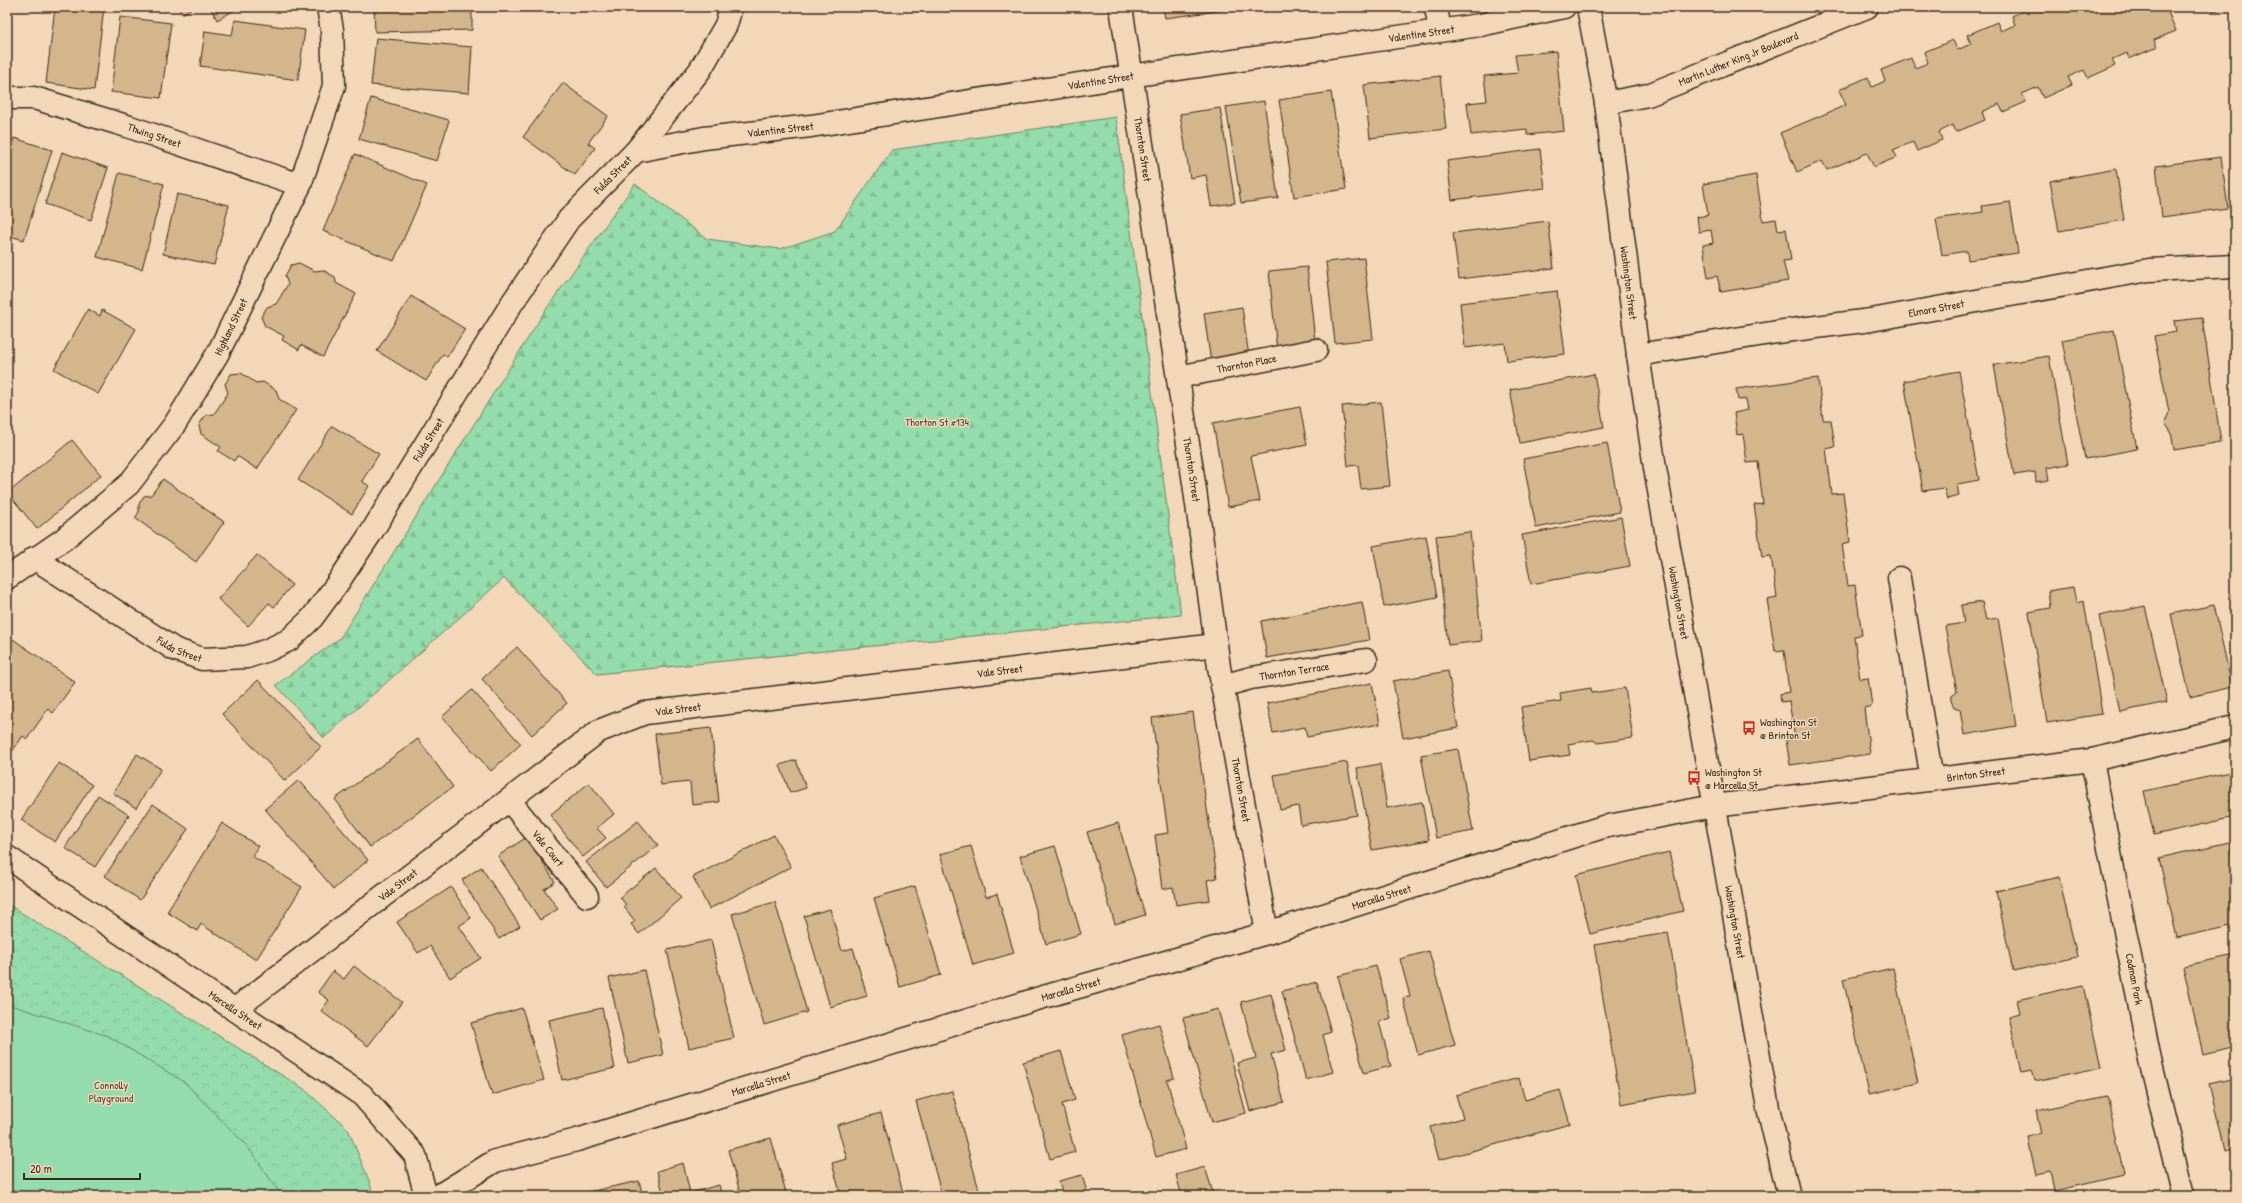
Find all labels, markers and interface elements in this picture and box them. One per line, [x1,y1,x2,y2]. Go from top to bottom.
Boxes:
street label: Valentine Street [1387,22,1455,45]
street label: Martin Luther King Jr Boulevard [1676,28,1801,89]
street label: Valentine Street [1067,69,1135,93]
street label: Thornton Street [1131,116,1155,183]
street label: Valentine Street [746,119,815,140]
street label: Thwing Street [126,120,183,151]
street label: Fulda Street [590,152,635,197]
street label: Washington Street [1617,245,1640,321]
street label: Highland Street [211,296,251,358]
street label: Elmore Street [1907,296,1966,320]
street label: Thornton Place [1216,351,1278,376]
street label: Fulda Street [409,415,447,465]
park label: Thorton St #134 [905,415,969,429]
street label: Thornton Street [1180,436,1204,503]
street label: Washington Street [1666,565,1692,641]
street label: Fulda Street [153,632,204,665]
street label: Thornton Terrace [1259,659,1331,684]
street label: Vale Street [976,661,1024,680]
street label: Vale Street [654,699,702,719]
place label: Washington St @ Brinton St [1760,715,1817,742]
bus stop icon: Washington St @ Brinton St [1741,720,1757,736]
street label: Thornton Street [1229,757,1254,823]
street label: Brinton Street [1946,764,2006,785]
place label: Washington St @ Marcella St [1705,765,1762,792]
bus stop icon: Washington St @ Marcella St [1686,770,1702,786]
street label: Vale Court [529,827,567,869]
street label: Vale Street [375,865,420,904]
street label: Marcella Street [1350,881,1413,913]
street label: Washington Street [1722,884,1749,960]
street label: Codman Park [2122,952,2146,1006]
street label: Marcella Street [1040,974,1102,1004]
street label: Marcella Street [206,987,265,1033]
street label: Marcella Street [730,1068,792,1099]
park label: Connolly Playground [89,1078,134,1105]
scale bar [24,1155,140,1181]
text: 20 m [30,1160,52,1177]

